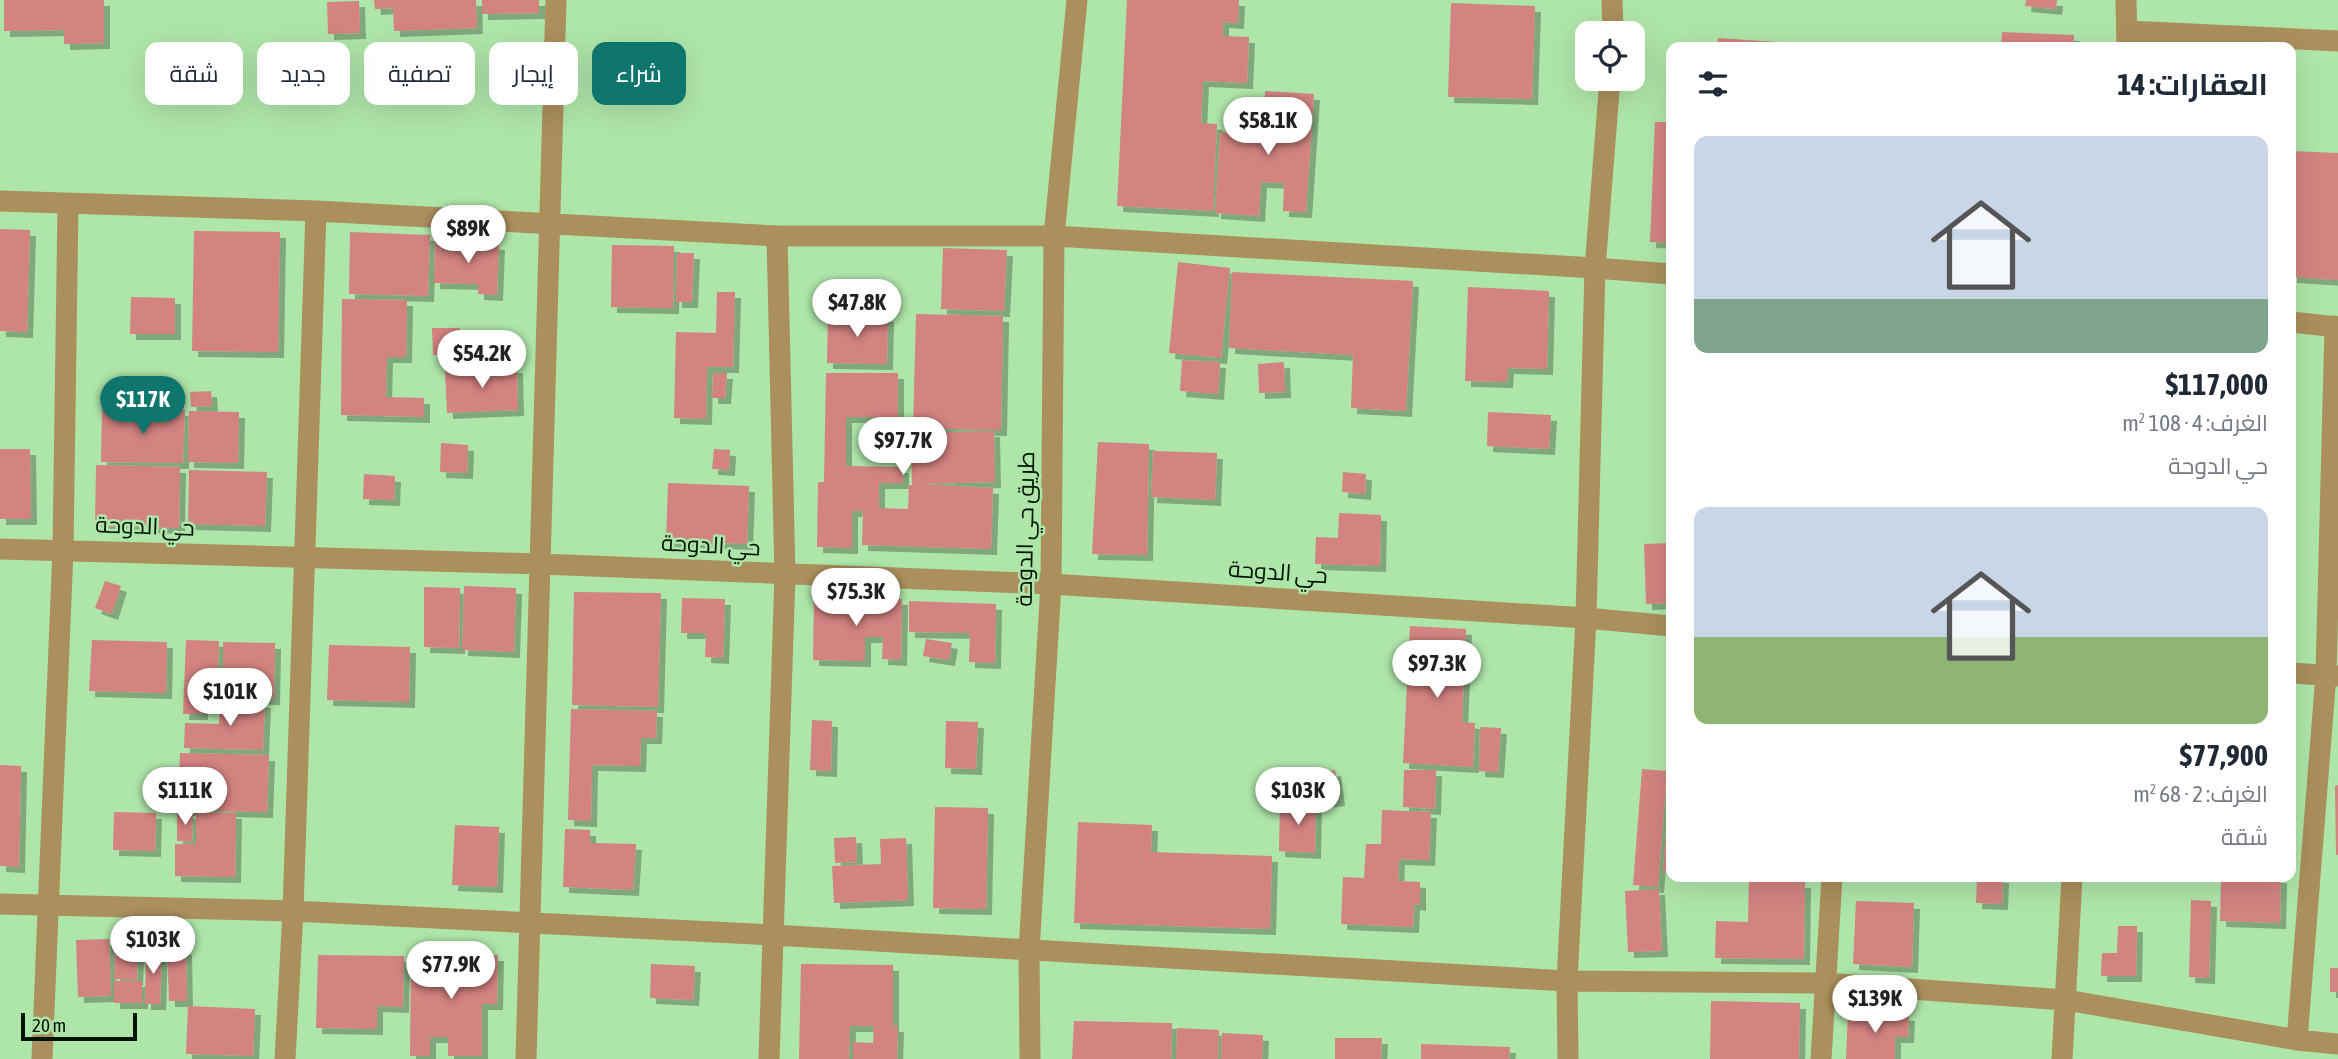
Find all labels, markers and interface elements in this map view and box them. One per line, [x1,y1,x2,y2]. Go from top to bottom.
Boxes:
map controls [1575,21,1645,91]
button: locate [1575,21,1645,91]
chip: شقة [145,42,243,105]
chip: جديد [257,42,350,105]
chip: تصفية [364,42,475,105]
chip: إيجار [489,42,578,105]
chip: شراء [592,42,686,105]
icon: filters [1694,65,1732,103]
text: العقارات: 14 [2117,67,2268,101]
pin: $58.1K [1211,97,1325,157]
text: $58.1K [1239,107,1297,133]
icon: home [1918,182,2044,308]
pin: $89K [427,205,509,265]
text: $89K [447,215,489,241]
pin: $47.8K [800,280,914,339]
text: $47.8K [828,289,886,315]
pin: $54.2K [425,330,539,390]
text: $54.2K [453,340,511,366]
text: $117,000 [2165,367,2268,401]
pin: $117K [94,376,192,436]
text: $117K [116,386,170,412]
text: الغرف: 4 · 108 m² [2122,410,2268,436]
pin: $97.7K [846,418,960,477]
text: $97.7K [874,427,932,453]
street label: طريق حي الدوحة [1011,451,1044,607]
text: حي الدوحة [2168,453,2268,479]
street label: حي الدوحة [95,511,195,546]
street label: حي الدوحة [660,529,761,566]
icon: home [1918,553,2044,679]
street label: حي الدوحة [1227,556,1329,593]
pin: $75.3K [799,568,913,628]
text: $75.3K [827,578,885,604]
pin: $97.3K [1380,640,1494,700]
text: $97.3K [1408,650,1466,676]
pin: $101K [181,668,279,728]
text: $101K [203,678,257,704]
text: $77,900 [2180,738,2268,772]
pin: $111K [136,768,234,827]
pin: $103K [1249,768,1347,827]
text: $111K [158,777,212,803]
text: $103K [1271,777,1325,803]
text: الغرف: 2 · 68 m² [2133,781,2268,807]
text: شقة [2221,824,2268,850]
pin: $103K [104,916,202,976]
text: $103K [126,926,180,952]
pin: $77.9K [394,942,508,1001]
text: $77.9K [422,951,480,977]
pin: $139K [1826,976,1924,1035]
text: $139K [1848,985,1902,1011]
scale bar [21,1010,136,1042]
text: 20 m [32,1014,66,1036]

